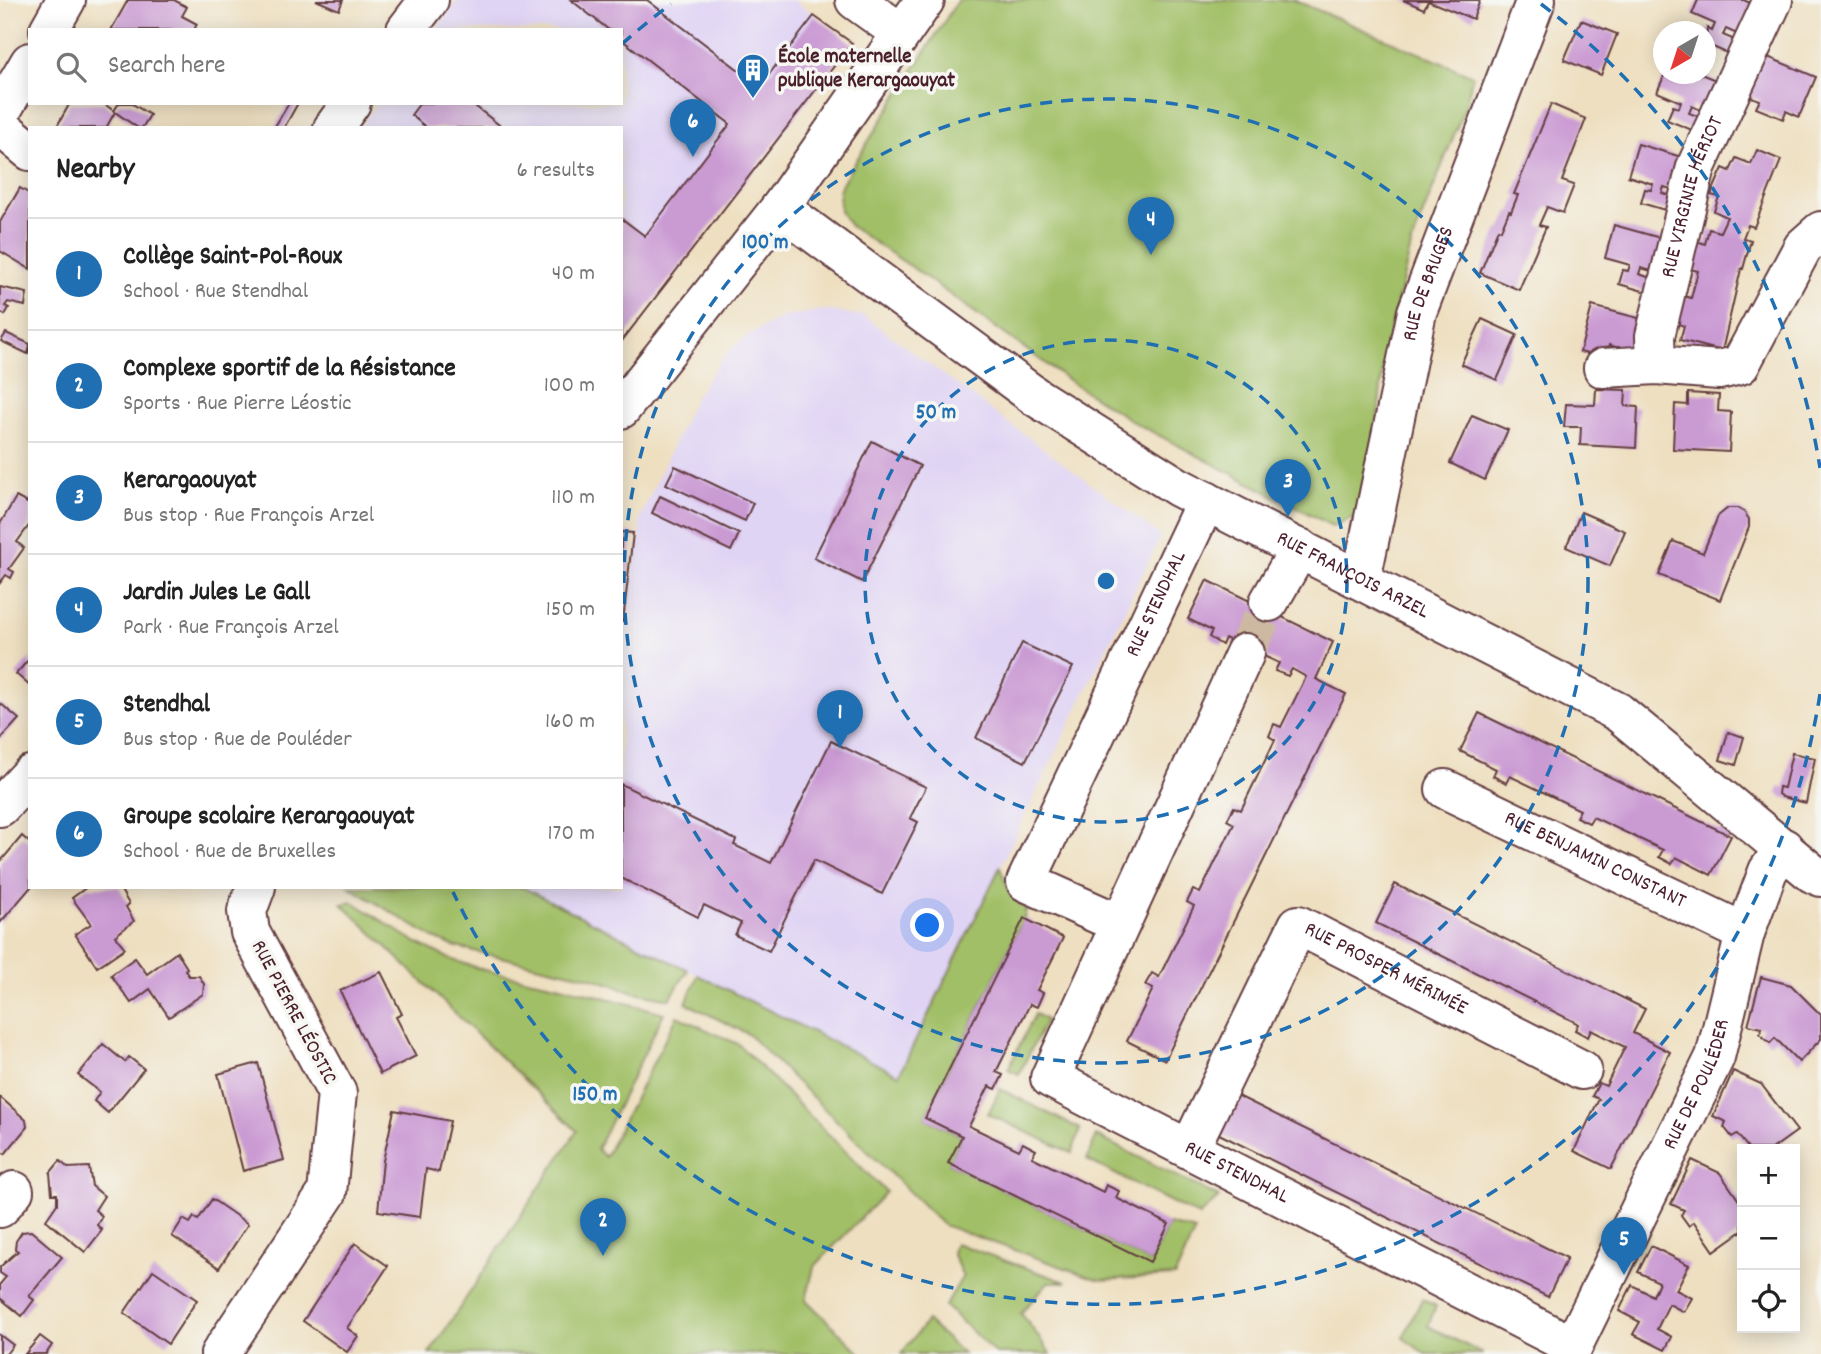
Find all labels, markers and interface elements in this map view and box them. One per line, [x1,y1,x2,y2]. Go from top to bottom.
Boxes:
north arrow [1653,21,1716,84]
search box [28,28,623,105]
place label: École maternelle publique Kerargaouyat [778,43,955,97]
icon: search [52,48,90,86]
text: Search here [108,48,226,85]
building icon: École maternelle publique Kerargaouyat [734,51,772,100]
pin: 6 [670,99,716,157]
street label: RUE VIRGINIE HÉRIOT [1655,111,1732,281]
text: Nearby [56,150,134,193]
text: 6 results [517,155,595,188]
pin: 4 [1128,197,1174,255]
street label: RUE DE BRUGES [1396,223,1463,344]
text: 100 m [742,229,788,259]
text: Collège Saint-Pol-Roux [123,239,342,276]
text: 1 [76,258,82,291]
text: 40 m [552,258,595,291]
text: School · Rue Stendhal [123,276,308,309]
text: Complexe sportif de la Résistance [123,351,456,388]
text: 2 [74,370,84,403]
text: 100 m [544,370,595,403]
text: Sports · Rue Pierre Léostic [123,388,351,421]
text: 50 m [916,399,956,429]
pin: 3 [1265,459,1311,517]
text: Kerargaouyat [123,463,257,500]
text: 3 [74,482,84,515]
text: 110 m [551,482,595,515]
text: Bus stop · Rue François Arzel [123,500,374,533]
street label: RUE FRANÇOIS ARZEL [1271,525,1434,628]
street label: RUE STENDHAL [1119,546,1195,662]
centre of rings [1094,569,1118,593]
text: Jardin Jules Le Gall [123,575,310,612]
text: 4 [74,594,84,627]
text: 150 m [546,594,595,627]
text: Park · Rue François Arzel [123,612,339,645]
text: Stendhal [123,687,210,724]
pin: 1 [817,690,863,748]
text: 5 [74,706,84,739]
text: 160 m [545,706,595,739]
text: Bus stop · Rue de Pouléder [123,724,352,757]
text: Groupe scolaire Kerargaouyat [123,799,415,836]
street label: RUE BENJAMIN CONSTANT [1499,804,1691,918]
text: 6 [73,818,85,851]
text: 170 m [548,818,595,851]
text: School · Rue de Bruxelles [123,836,336,869]
your location [910,908,944,942]
street label: RUE PROSPER MÉRIMÉE [1299,915,1473,1024]
street label: RUE PIERRE LÉOSTIC [242,935,344,1091]
street label: RUE DE POULÉDER [1656,1016,1739,1155]
text: 150 m [572,1081,618,1111]
street label: RUE STENDHAL [1179,1134,1294,1213]
map controls [1737,1144,1800,1333]
button: + [1737,1144,1800,1207]
pin: 2 [580,1198,626,1256]
button: − [1737,1207,1800,1270]
pin: 5 [1601,1217,1647,1275]
button: locate [1737,1270,1800,1333]

